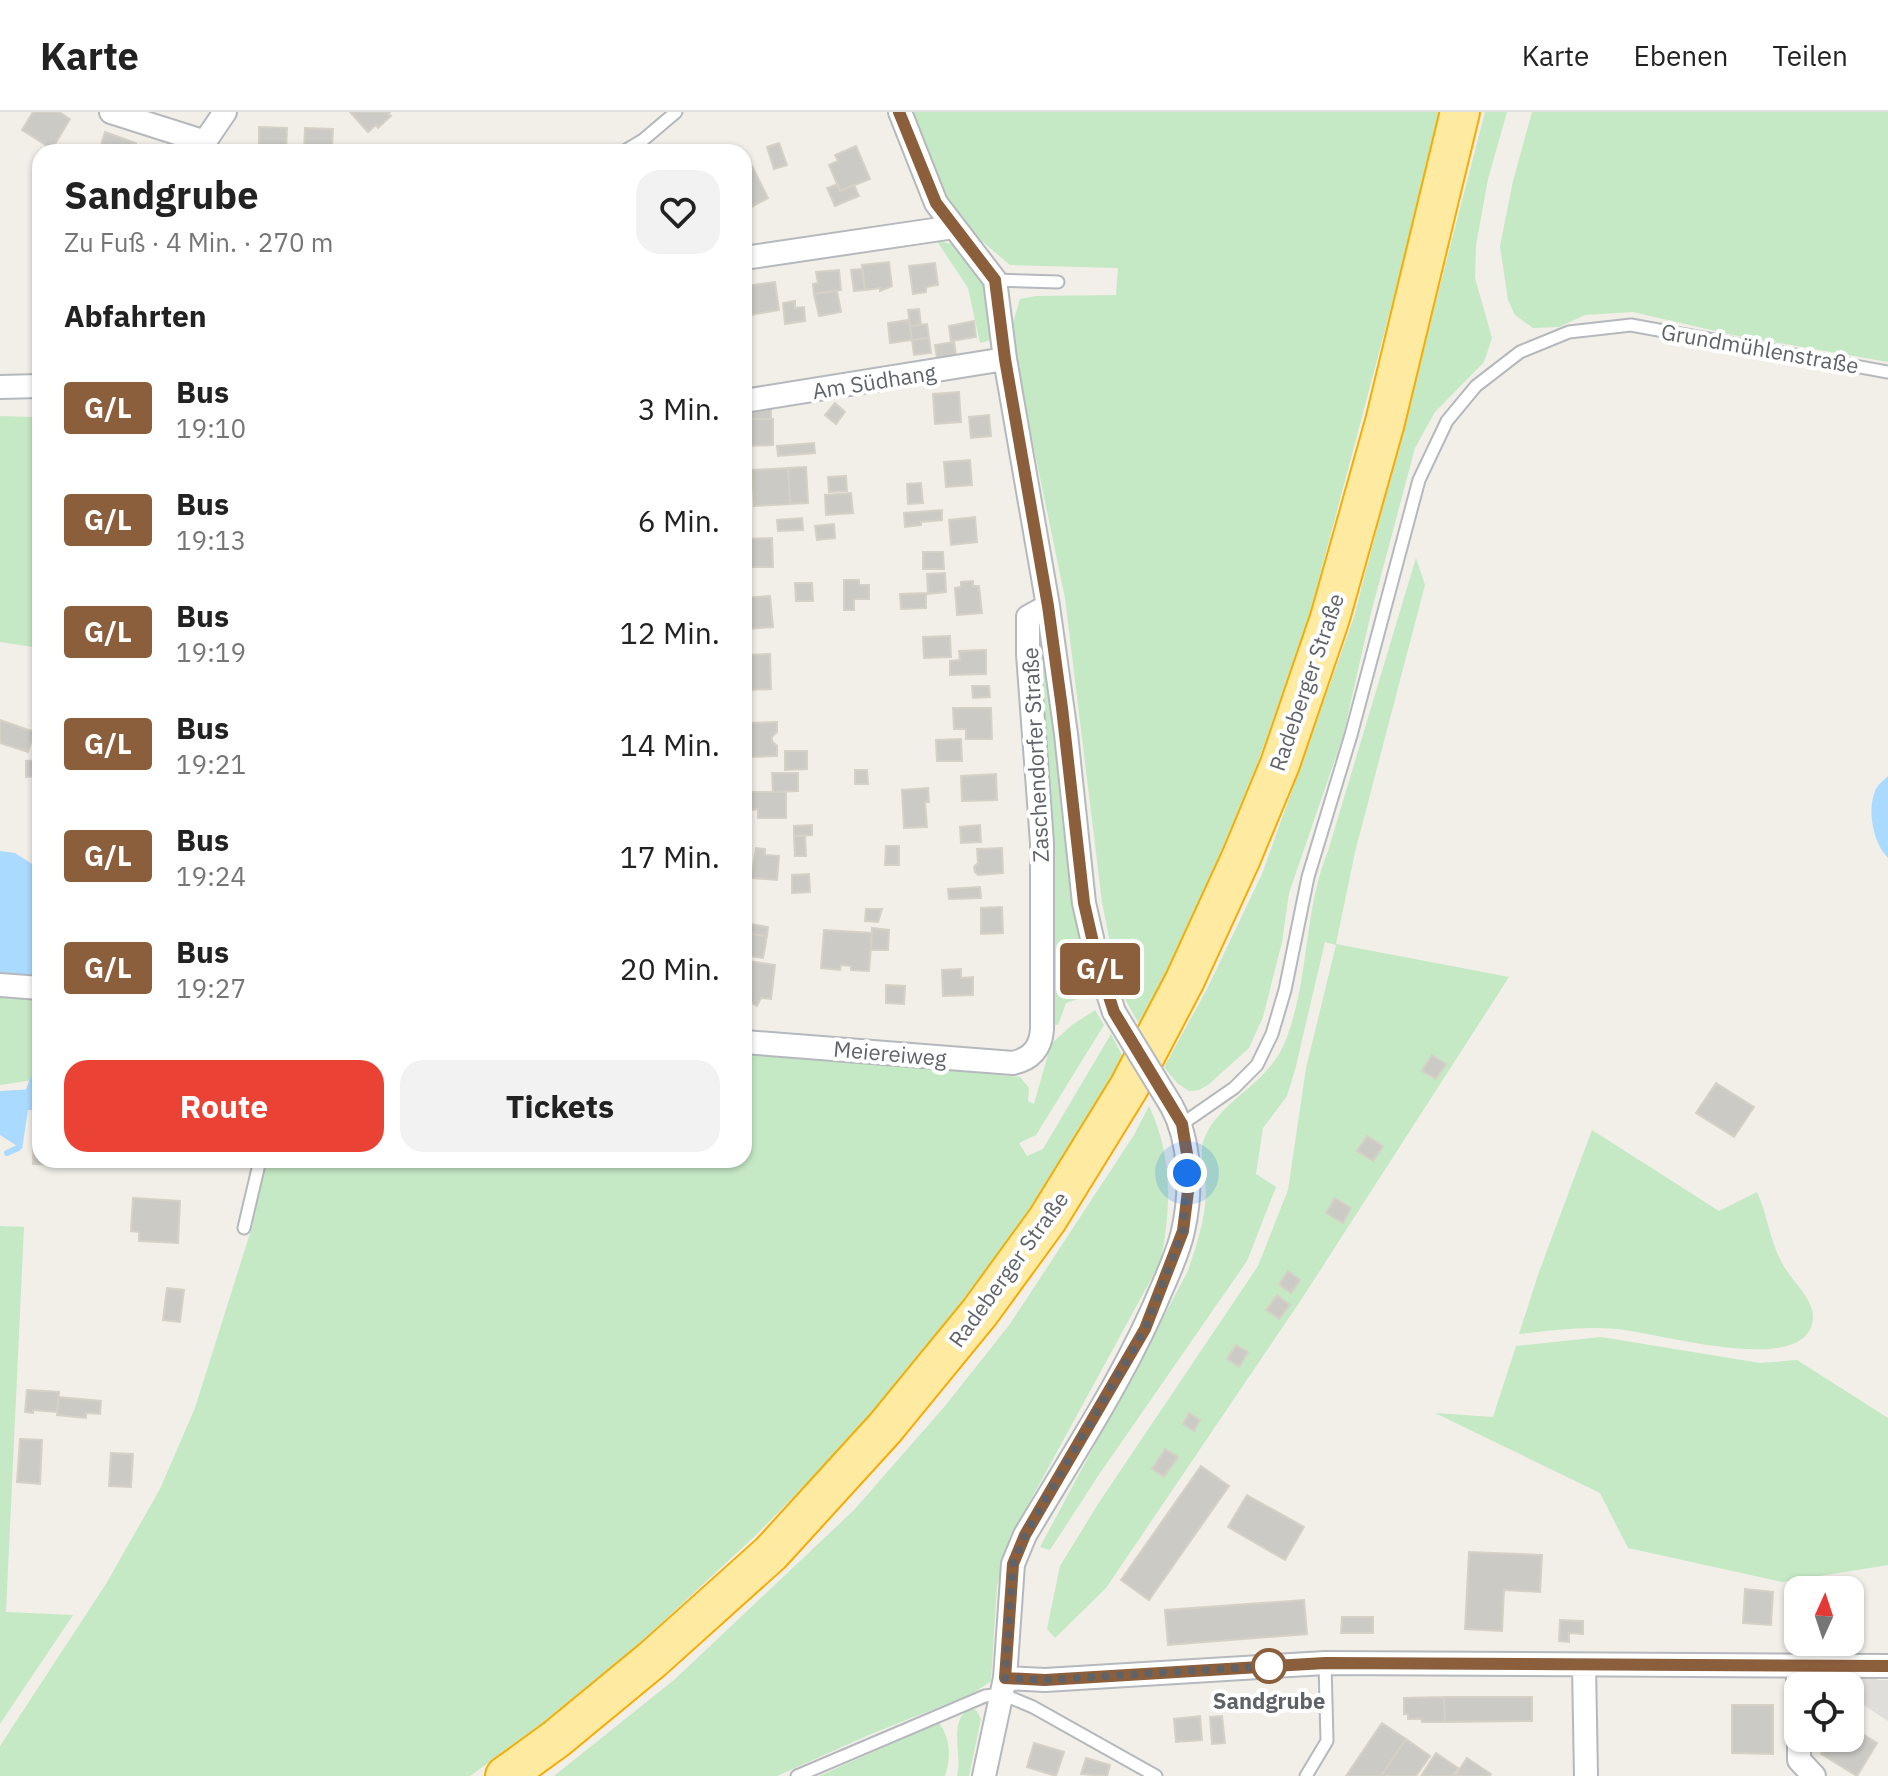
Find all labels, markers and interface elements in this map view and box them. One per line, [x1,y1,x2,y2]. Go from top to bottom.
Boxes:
text: Karte [40,31,139,80]
text: Karte [1522,37,1589,74]
text: Ebenen [1633,37,1729,74]
text: Teilen [1773,37,1848,74]
text: Sandgrube [64,170,259,219]
button: heart [636,170,720,254]
text: Zu Fuß · 4 Min. · 270 m [64,225,333,259]
text: Abfahrten [64,296,207,335]
street label: Grundmühlenstraße [1659,316,1861,380]
street label: Am Südhang [810,357,938,405]
text: Bus [176,372,229,411]
text: G/L [84,389,132,426]
text: 3 Min. [638,389,720,428]
text: 19:10 [176,411,246,445]
text: Bus [176,484,229,523]
text: G/L [84,501,132,538]
text: 6 Min. [638,501,720,540]
text: 19:13 [176,523,246,557]
street label: Radeberger Straße [1262,589,1350,775]
text: Bus [176,596,229,635]
text: G/L [84,613,132,650]
text: 12 Min. [620,613,720,652]
text: 19:19 [176,635,246,669]
street label: Zaschendorfer Straße [1015,647,1055,863]
text: Bus [176,708,229,747]
text: G/L [84,725,132,762]
text: 14 Min. [620,725,720,764]
text: 19:21 [176,747,246,781]
text: Bus [176,820,229,859]
text: G/L [84,837,132,874]
text: 17 Min. [620,837,720,876]
text: 19:24 [176,859,246,893]
text: Bus [176,932,229,971]
line badge: G/L [1054,943,1146,995]
text: G/L [84,949,132,986]
text: 20 Min. [620,949,720,988]
text: G/L [1076,950,1124,987]
text: 19:27 [176,971,246,1005]
street label: Meiereiweg [832,1034,948,1072]
button: Route [64,1060,384,1152]
button: Tickets [400,1060,720,1152]
your location [1167,1153,1207,1193]
street label: Radeberger Straße [942,1185,1074,1353]
north arrow [1784,1576,1864,1656]
map controls [1784,1576,1864,1752]
marker: Sandgrube [1252,1649,1286,1683]
button: locate [1784,1672,1864,1752]
place label: Sandgrube [1213,1686,1325,1715]

